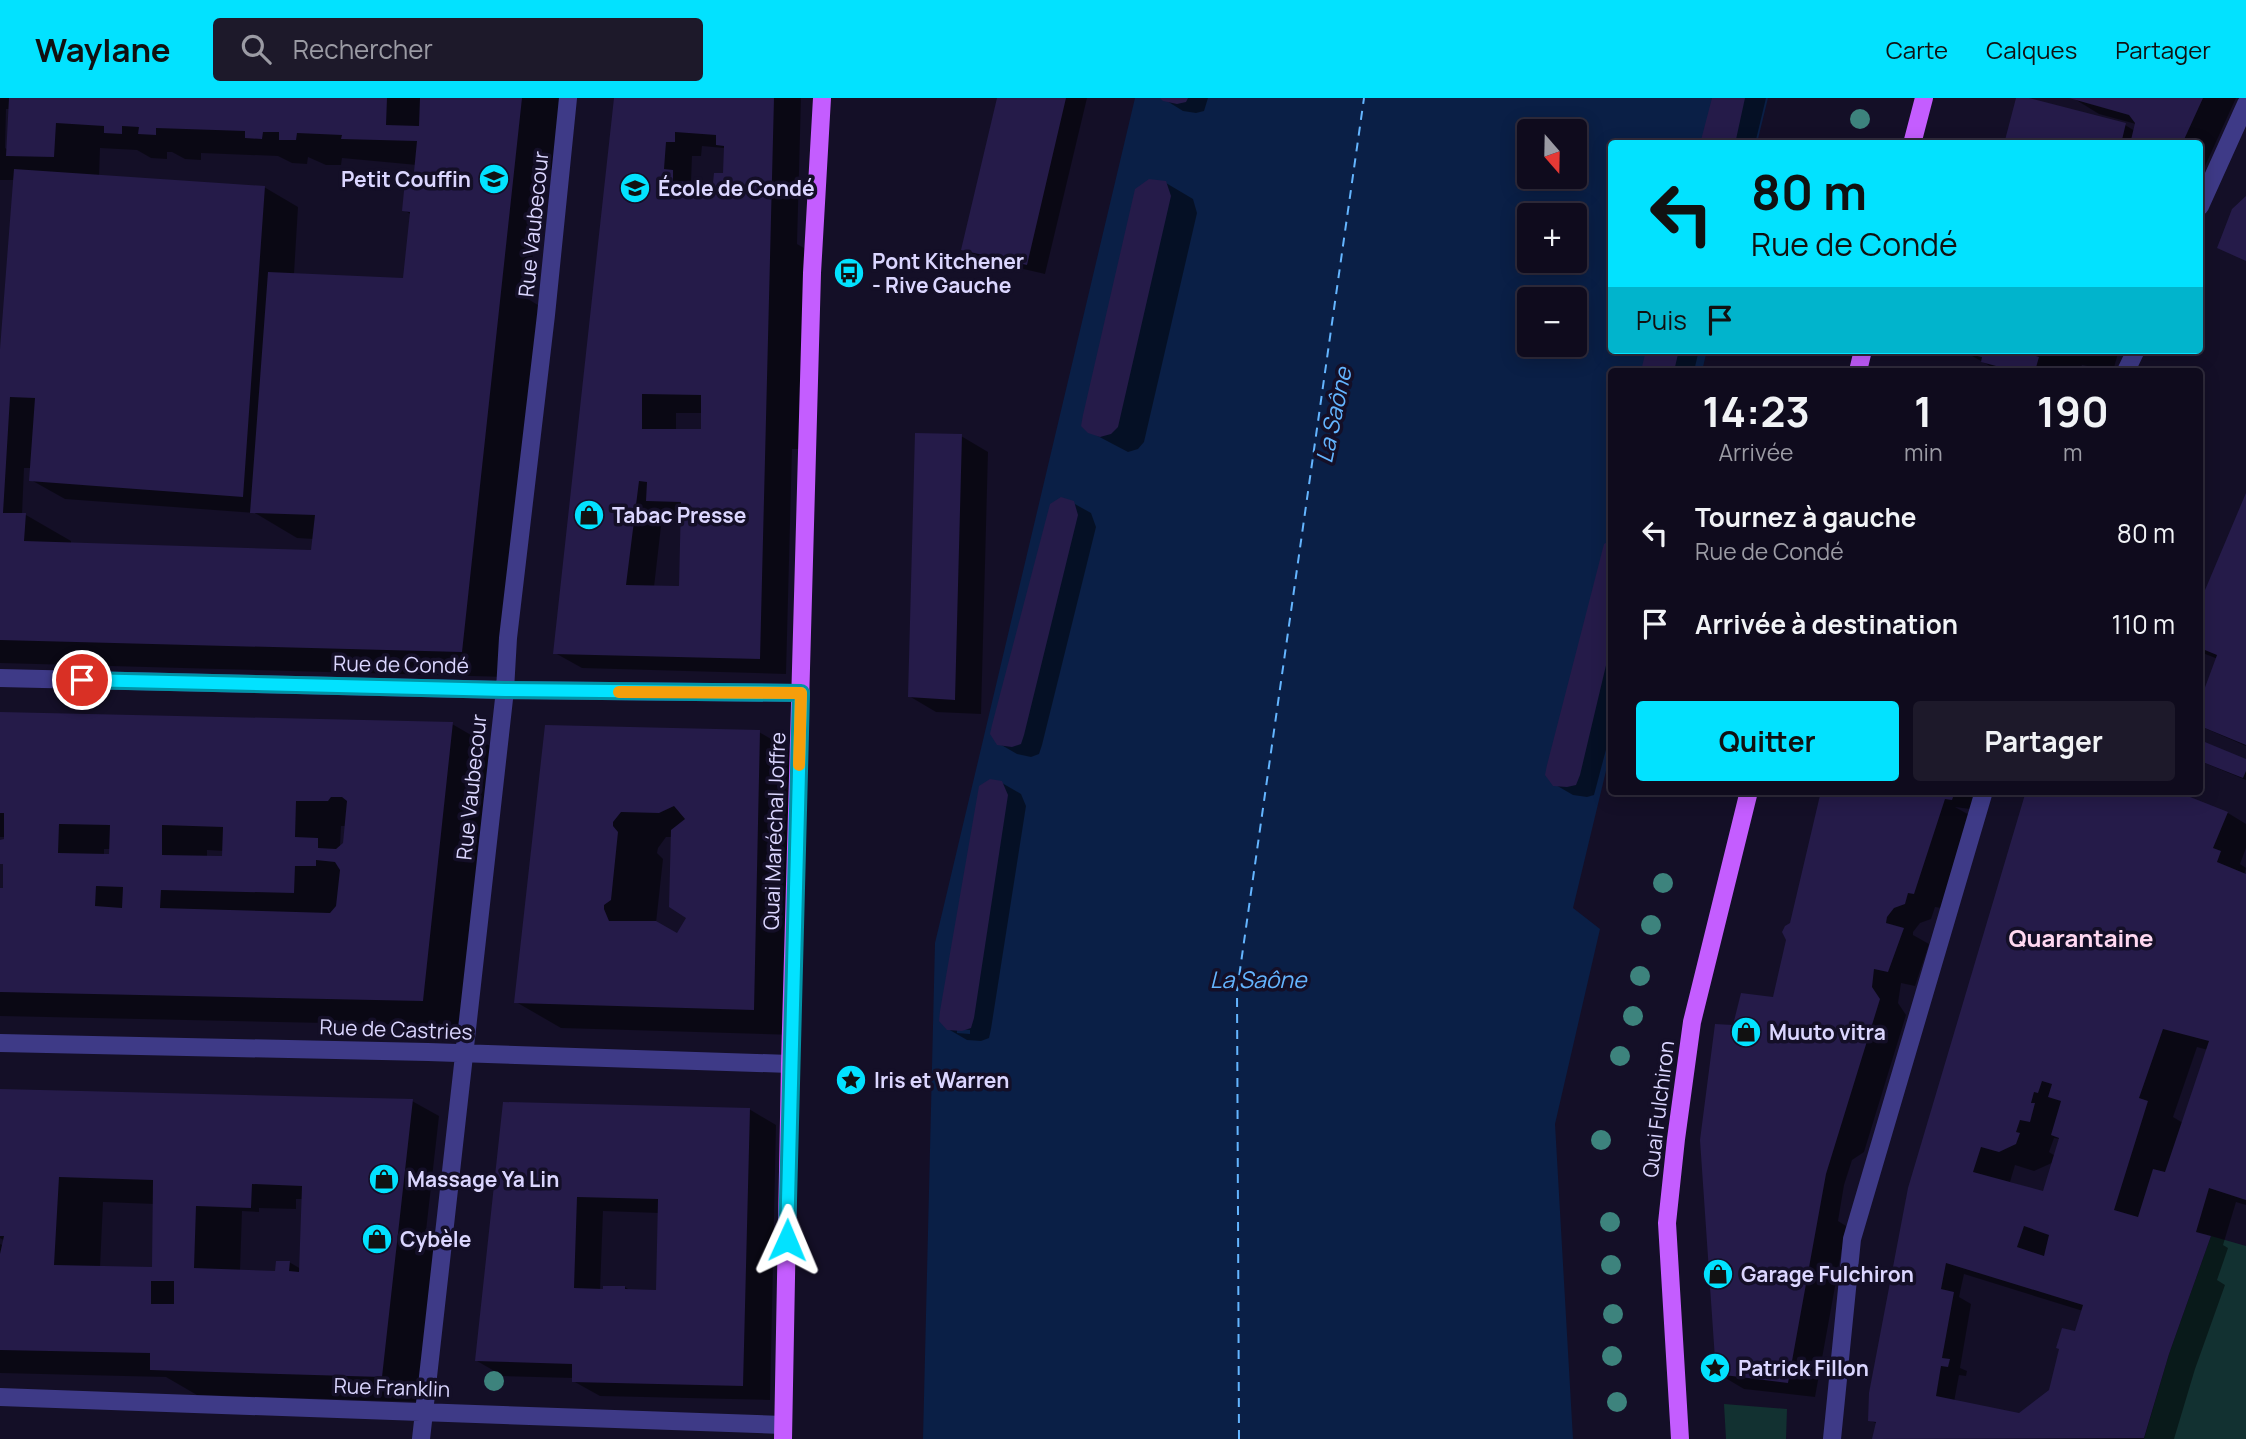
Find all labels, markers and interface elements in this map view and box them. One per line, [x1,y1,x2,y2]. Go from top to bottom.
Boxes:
search box [213,18,703,81]
text: Waylane [35,27,171,72]
icon: search [237,30,275,68]
text: Rechercher [293,31,433,67]
text: Carte [1886,33,1948,66]
text: Calques [1986,33,2077,66]
text: Partager [2115,33,2211,66]
north arrow [1517,119,1587,189]
map controls [1517,119,1587,357]
street label: Rue Vaubecour [511,149,555,298]
text: 80 m [1751,158,1867,225]
school or university icon: Petit Couffin [477,162,511,196]
place label: Petit Couffin [341,165,471,193]
icon: left [1636,168,1727,259]
school or university icon: École de Condé [618,171,652,205]
place label: École de Condé [658,174,815,202]
button: + [1517,203,1587,273]
text: Rue de Condé [1751,222,1958,266]
place label: Pont Kitchener - Rive Gauche [872,247,1024,299]
bus stop icon: Pont Kitchener - Rive Gauche [832,256,866,290]
button: − [1517,287,1587,357]
icon: arrive [1701,301,1739,339]
text: Puis [1636,302,1687,338]
water label: La Saône [1307,363,1359,466]
text: 14:23 [1702,382,1810,440]
text: 1 [1914,382,1933,440]
text: 190 [2037,382,2109,440]
text: Arrivée [1718,436,1794,468]
text: min [1904,436,1943,468]
text: m [2063,436,2083,468]
shop icon: Tabac Presse [572,498,606,532]
text: Tournez à gauche [1695,499,1916,535]
place label: Tabac Presse [612,501,746,529]
icon: left [1636,514,1674,552]
text: 80 m [2117,515,2175,551]
text: Rue de Condé [1695,535,1844,567]
icon: arrive [1636,605,1674,643]
text: Arrivée à destination [1695,606,1958,642]
text: 110 m [2112,606,2175,642]
street label: Rue de Condé [333,649,469,679]
pin [52,650,112,710]
icon: arrive [63,661,101,699]
button: Quitter [1636,701,1899,781]
button: Partager [1913,701,2175,781]
street label: Rue Vaubecour [449,712,493,861]
street label: Quai Maréchal Joffre [757,731,791,931]
district label: Quarantaine [2008,921,2154,954]
water label: La Saône [1210,963,1308,995]
street label: Rue de Castries [319,1012,473,1046]
shop icon: Muuto vitra [1729,1015,1763,1049]
place label: Muuto vitra [1769,1018,1886,1046]
street label: Quai Fulchiron [1636,1039,1680,1179]
place icon: Iris et Warren [834,1063,868,1097]
place label: Iris et Warren [874,1066,1009,1094]
shop icon: Massage Ya Lin [367,1162,401,1196]
place label: Massage Ya Lin [407,1165,559,1193]
position arrow [750,1203,824,1277]
shop icon: Cybèle [360,1222,394,1256]
place label: Cybèle [400,1225,471,1253]
shop icon: Garage Fulchiron [1701,1257,1735,1291]
place label: Garage Fulchiron [1741,1260,1914,1288]
place icon: Patrick Fillon [1698,1351,1732,1385]
place label: Patrick Fillon [1738,1354,1869,1382]
street label: Rue Franklin [333,1371,451,1403]

